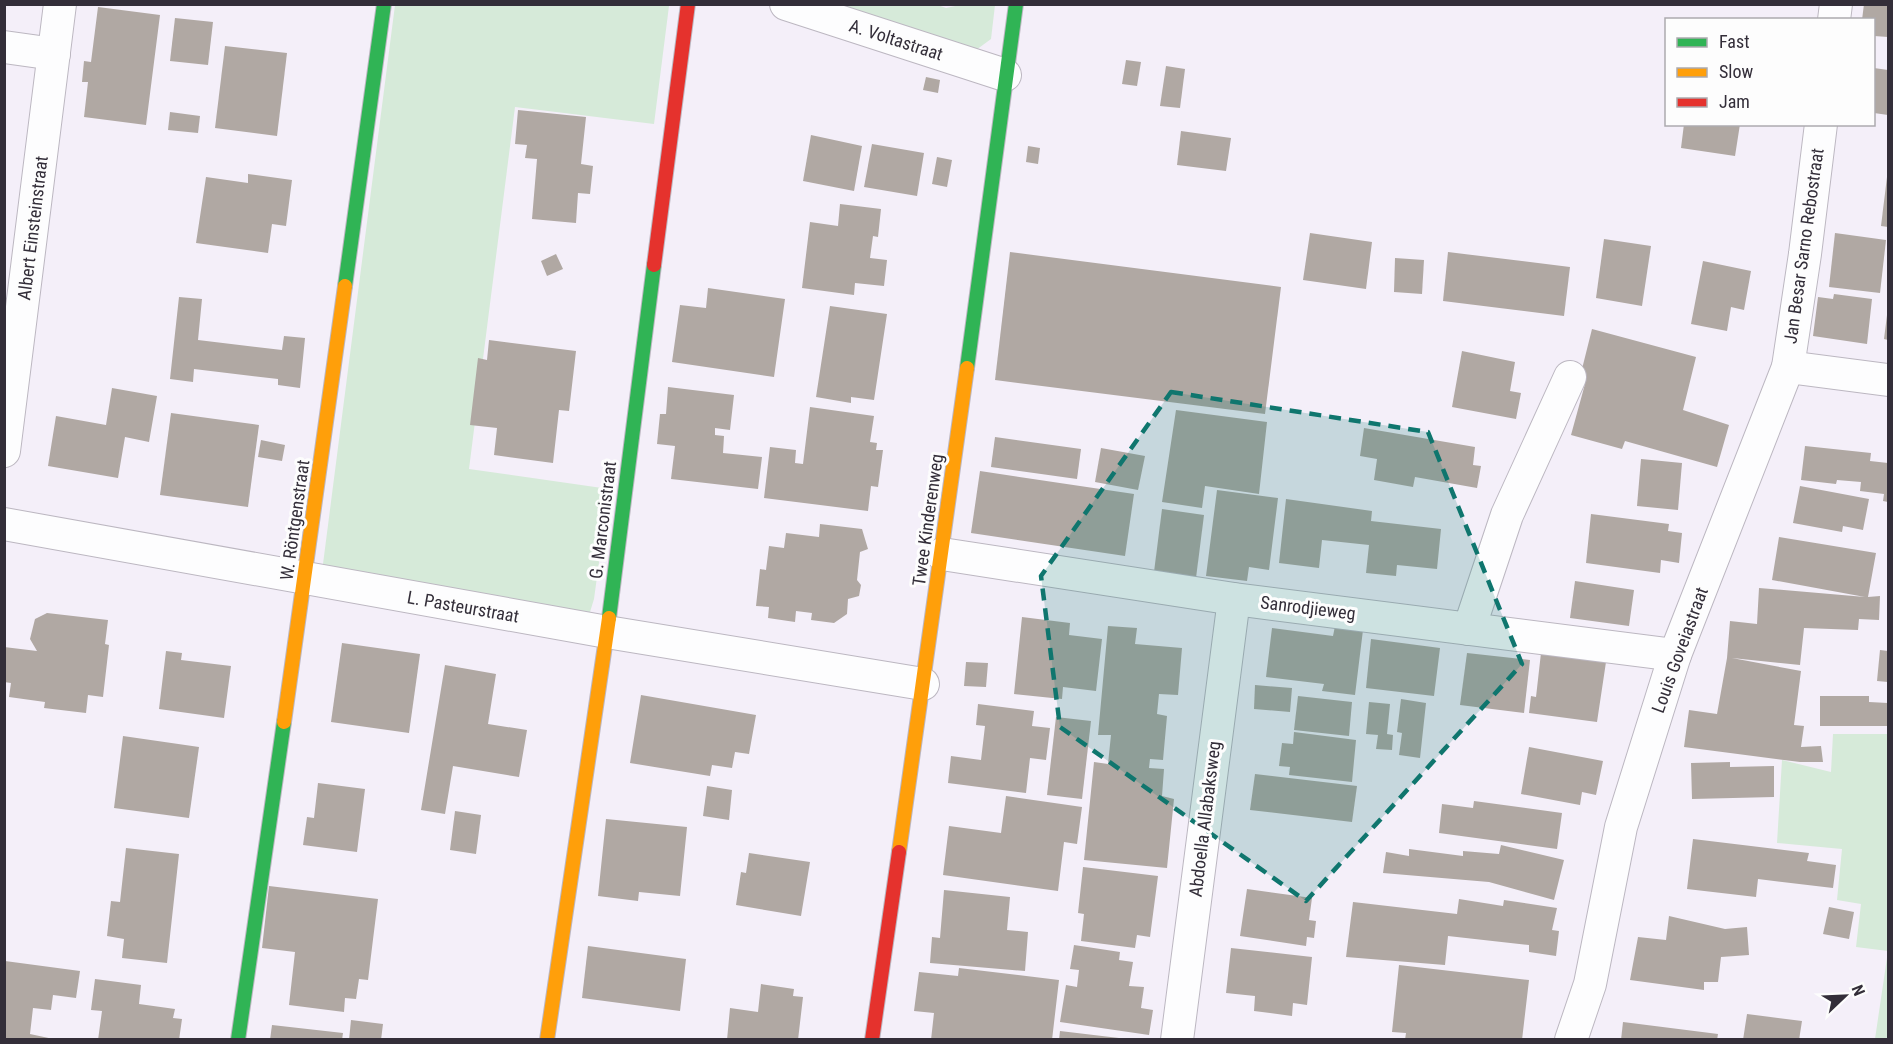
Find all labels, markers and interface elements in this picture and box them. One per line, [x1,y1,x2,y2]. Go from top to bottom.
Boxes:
street label: A. Voltastraat [847,15,946,65]
legend [1665,18,1875,126]
text: Fast [1719,31,1750,52]
text: Slow [1719,61,1754,82]
text: Jam [1719,91,1750,112]
street label: Jan Besar Sarno Rebostraat [1779,147,1828,345]
street label: Albert Einsteinstraat [13,155,52,301]
street label: Twee Kinderenweg [908,453,947,587]
street label: W. Röntgenstraat [276,458,313,582]
street label: G. Marconistraat [585,460,620,580]
street label: Louis Goveiastraat [1647,584,1712,716]
street label: L. Pasteurstraat [405,586,521,627]
street label: Sanrodjieweg [1259,591,1357,624]
street label: Abdoella Allabaksweg [1185,740,1224,898]
north arrow [1815,966,1875,1026]
text: N [1848,982,1869,999]

